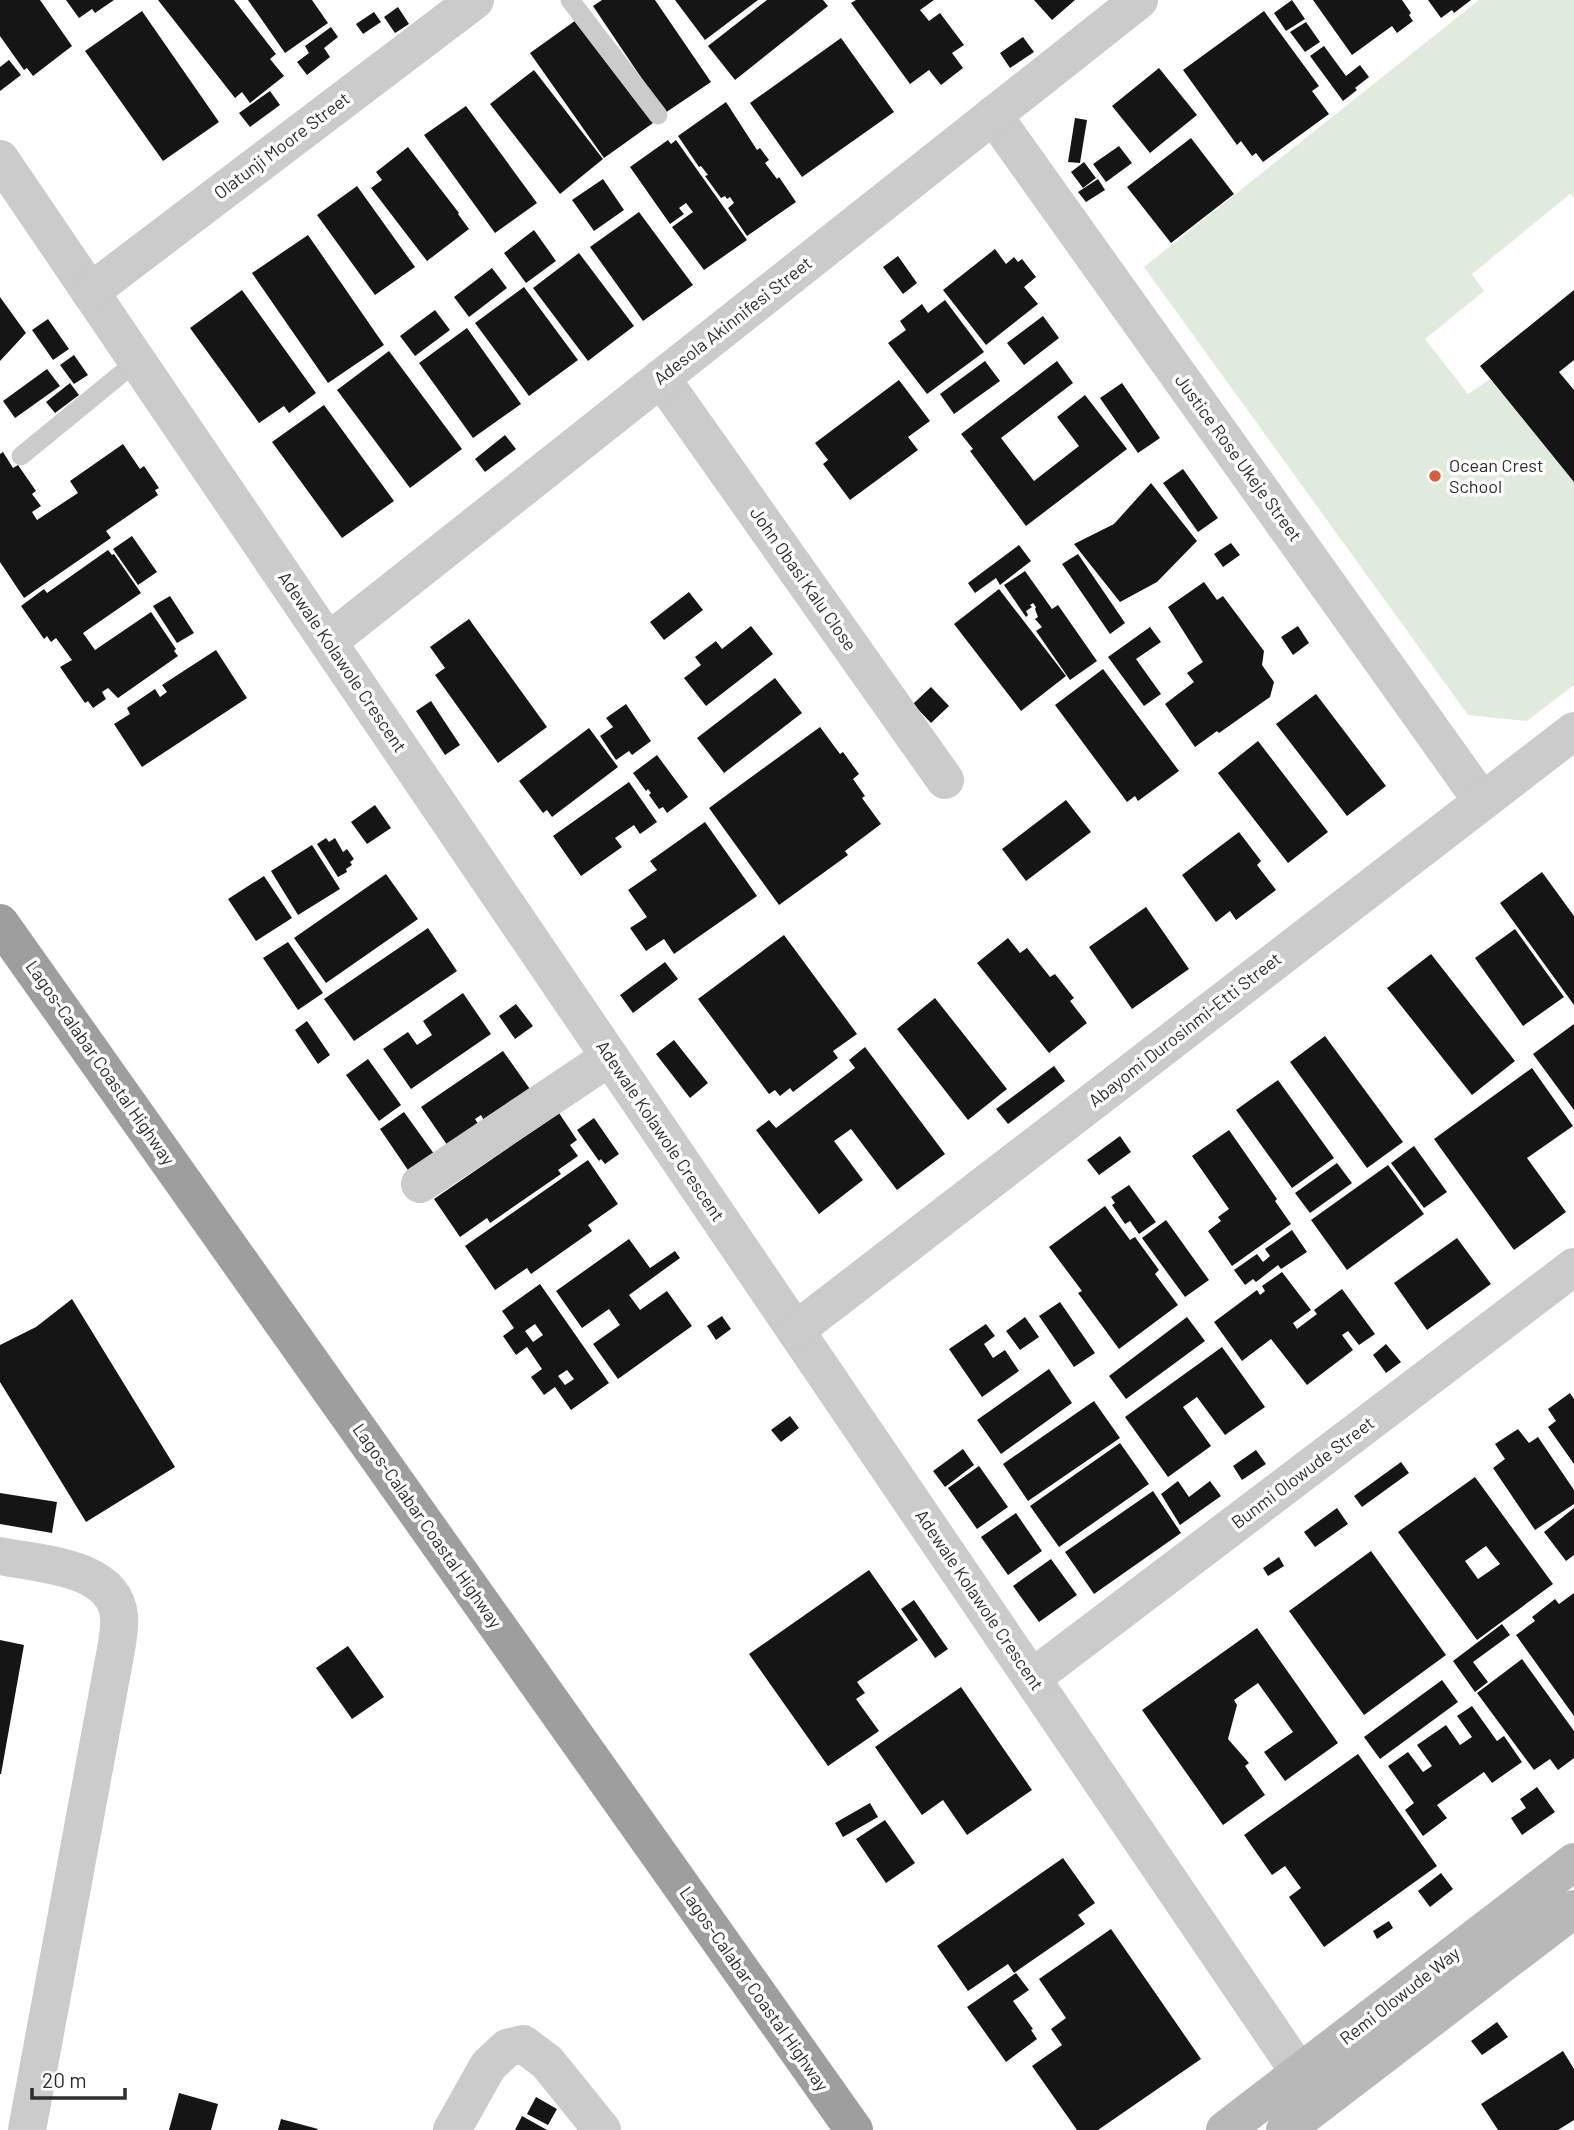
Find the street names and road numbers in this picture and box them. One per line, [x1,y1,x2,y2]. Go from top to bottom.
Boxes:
street label: Olatunji Moore Street [209,87,354,203]
street label: Adesola Akinnifesi Street [649,252,816,389]
street label: Justice Rose Ukeje Street [1171,369,1307,545]
street label: John Obasi Kalu Close [746,502,862,655]
street label: Adewale Kolawole Crescent [274,567,412,756]
street label: Abayomi Durosinmi-Etti Street [1084,947,1285,1111]
street label: Lagos-Calabar Coastal Highway [22,956,180,1169]
street label: Adewale Kolawole Crescent [592,1036,730,1225]
street label: Bunmi Olowude Street [1227,1411,1378,1533]
street label: Lagos-Calabar Coastal Highway [349,1419,507,1632]
street label: Adewale Kolawole Crescent [911,1505,1049,1694]
street label: Lagos-Calabar Coastal Highway [676,1882,834,2095]
street label: Remi Olowude Way [1335,1941,1464,2049]

